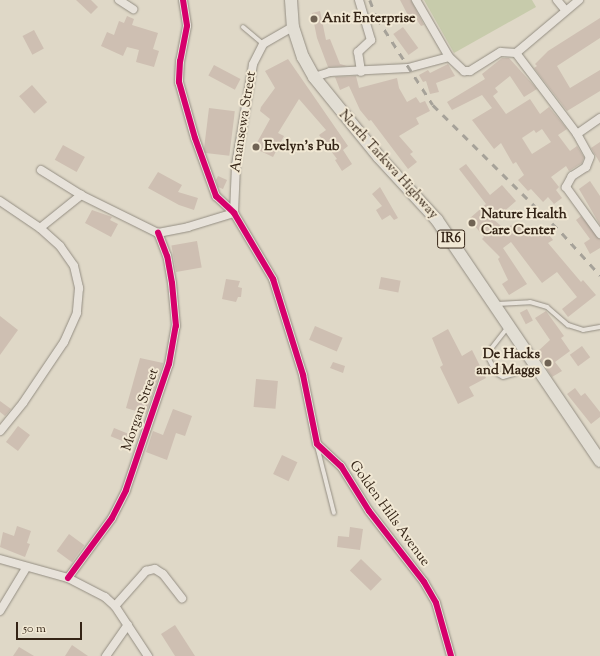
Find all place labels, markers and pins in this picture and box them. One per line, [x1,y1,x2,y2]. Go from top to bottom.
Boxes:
place label: Anit Enterprise [322,11,415,27]
marker: Anit Enterprise [309,14,319,24]
place label: Evelyn's Pub [264,139,339,155]
marker: Evelyn's Pub [251,142,261,152]
place label: Nature Health Care Center [481,207,567,240]
marker: Nature Health Care Center [466,217,478,229]
place label: De Hacks and Maggs [476,347,540,380]
marker: De Hacks and Maggs [543,358,553,368]

